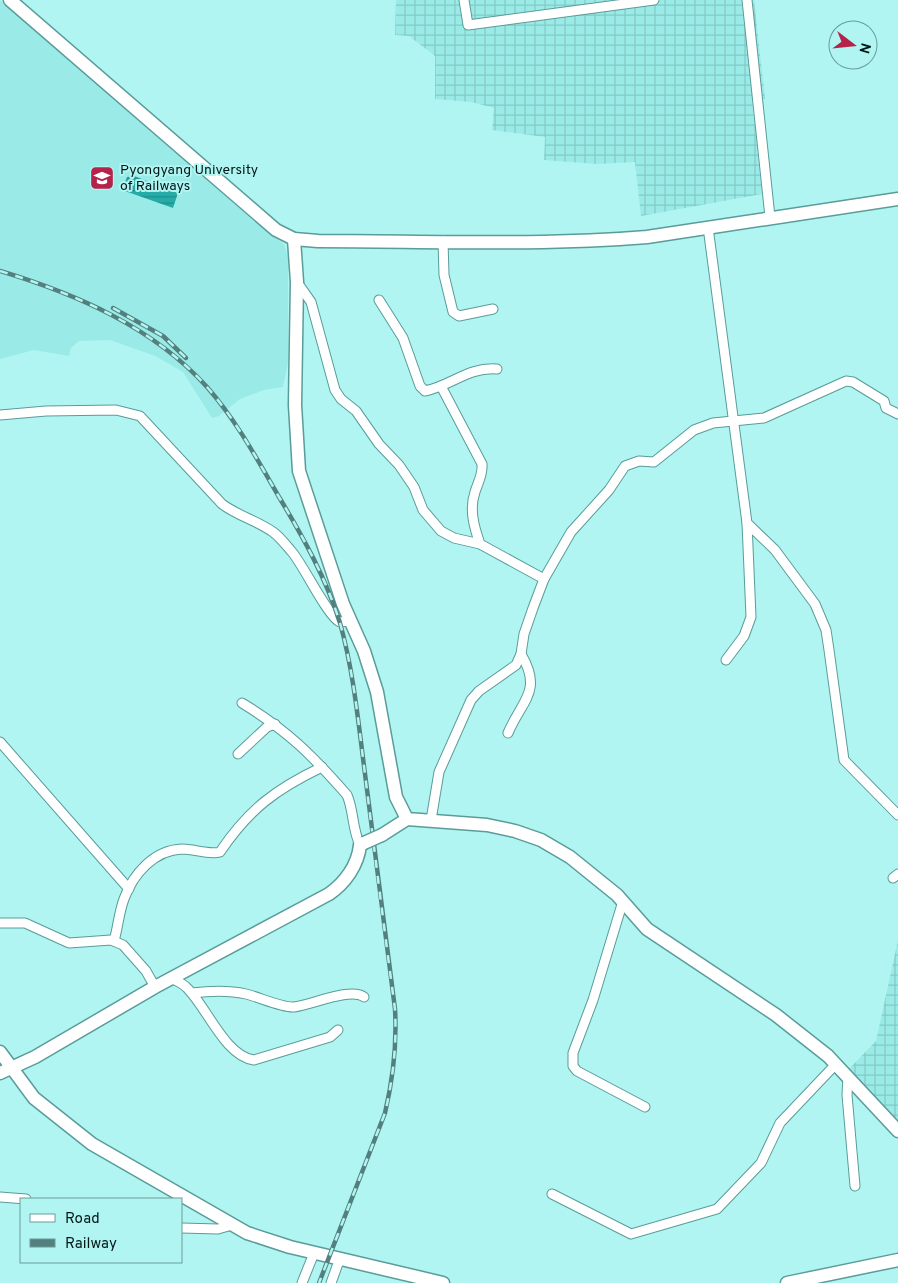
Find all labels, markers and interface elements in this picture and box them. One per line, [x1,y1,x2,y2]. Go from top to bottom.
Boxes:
north arrow [828,20,878,70]
text: N [854,41,874,55]
place label: Pyongyang University of Railways [120,162,258,195]
school or university icon: Pyongyang University of Railways [89,165,115,191]
legend [20,1198,182,1263]
text: Road [65,1210,100,1229]
text: Railway [65,1235,117,1254]

